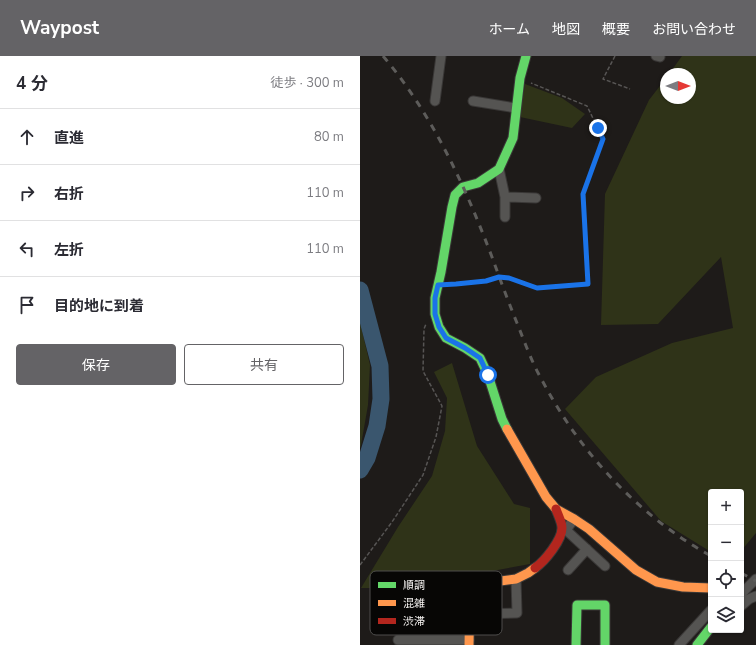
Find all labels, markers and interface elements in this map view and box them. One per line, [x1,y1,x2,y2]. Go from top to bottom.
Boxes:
text: Waypost [20,15,99,41]
text: ホーム [488,20,530,39]
text: 地図 [552,20,580,39]
text: 概要 [602,20,630,39]
text: お問い合わせ [652,20,736,39]
north arrow [660,68,696,104]
text: 4 分 [16,72,48,95]
text: 徒歩 · 300 m [270,74,344,92]
route end [589,119,607,137]
icon: ahead [16,126,38,148]
text: 直進 [54,128,84,148]
text: 80 m [314,128,344,146]
icon: right [16,182,38,204]
text: 右折 [54,184,84,204]
text: 110 m [306,184,344,202]
icon: left [16,238,38,260]
text: 左折 [54,240,84,260]
text: 110 m [306,240,344,258]
icon: arrive [16,294,38,316]
text: 目的地に到着 [54,296,144,316]
button: 保存 [16,344,176,385]
button: 共有 [184,344,344,385]
route start [479,366,497,384]
map controls [708,489,744,633]
button: + [708,489,744,525]
button: − [708,525,744,561]
button: locate [708,561,744,597]
legend [370,571,502,635]
text: 順調 [403,578,425,593]
text: 混雑 [403,596,425,611]
button: layers [708,597,744,633]
text: 渋滞 [403,614,425,629]

